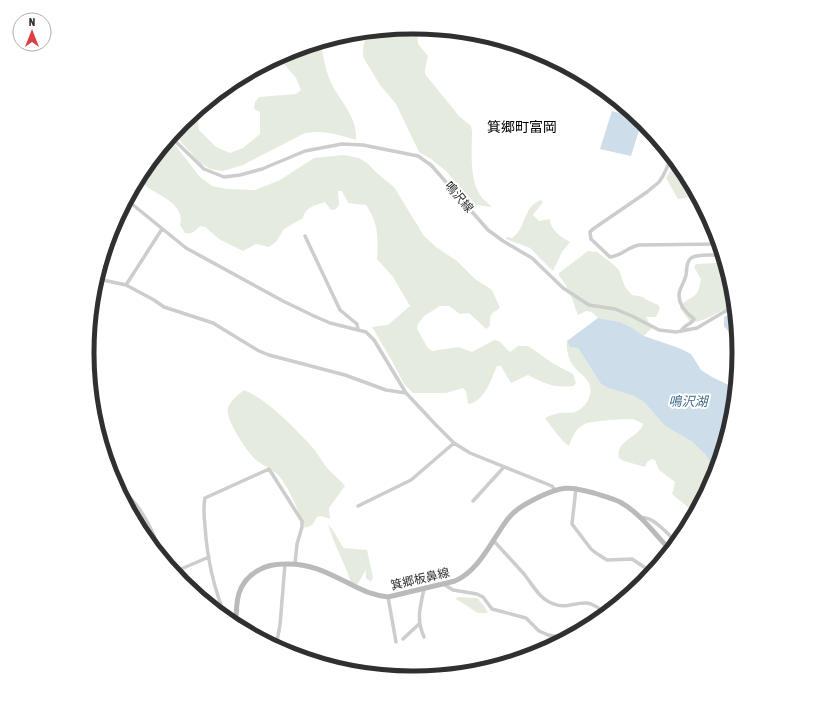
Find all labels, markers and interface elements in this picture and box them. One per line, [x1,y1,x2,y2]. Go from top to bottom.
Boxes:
north arrow [12,12,52,52]
text: N [29,16,35,28]
district label: 箕郷町富岡 [487,119,557,135]
street label: 鳴沢線 [442,179,476,215]
water label: 鳴沢湖 [668,394,709,409]
street label: 箕郷板鼻線 [389,565,451,593]

